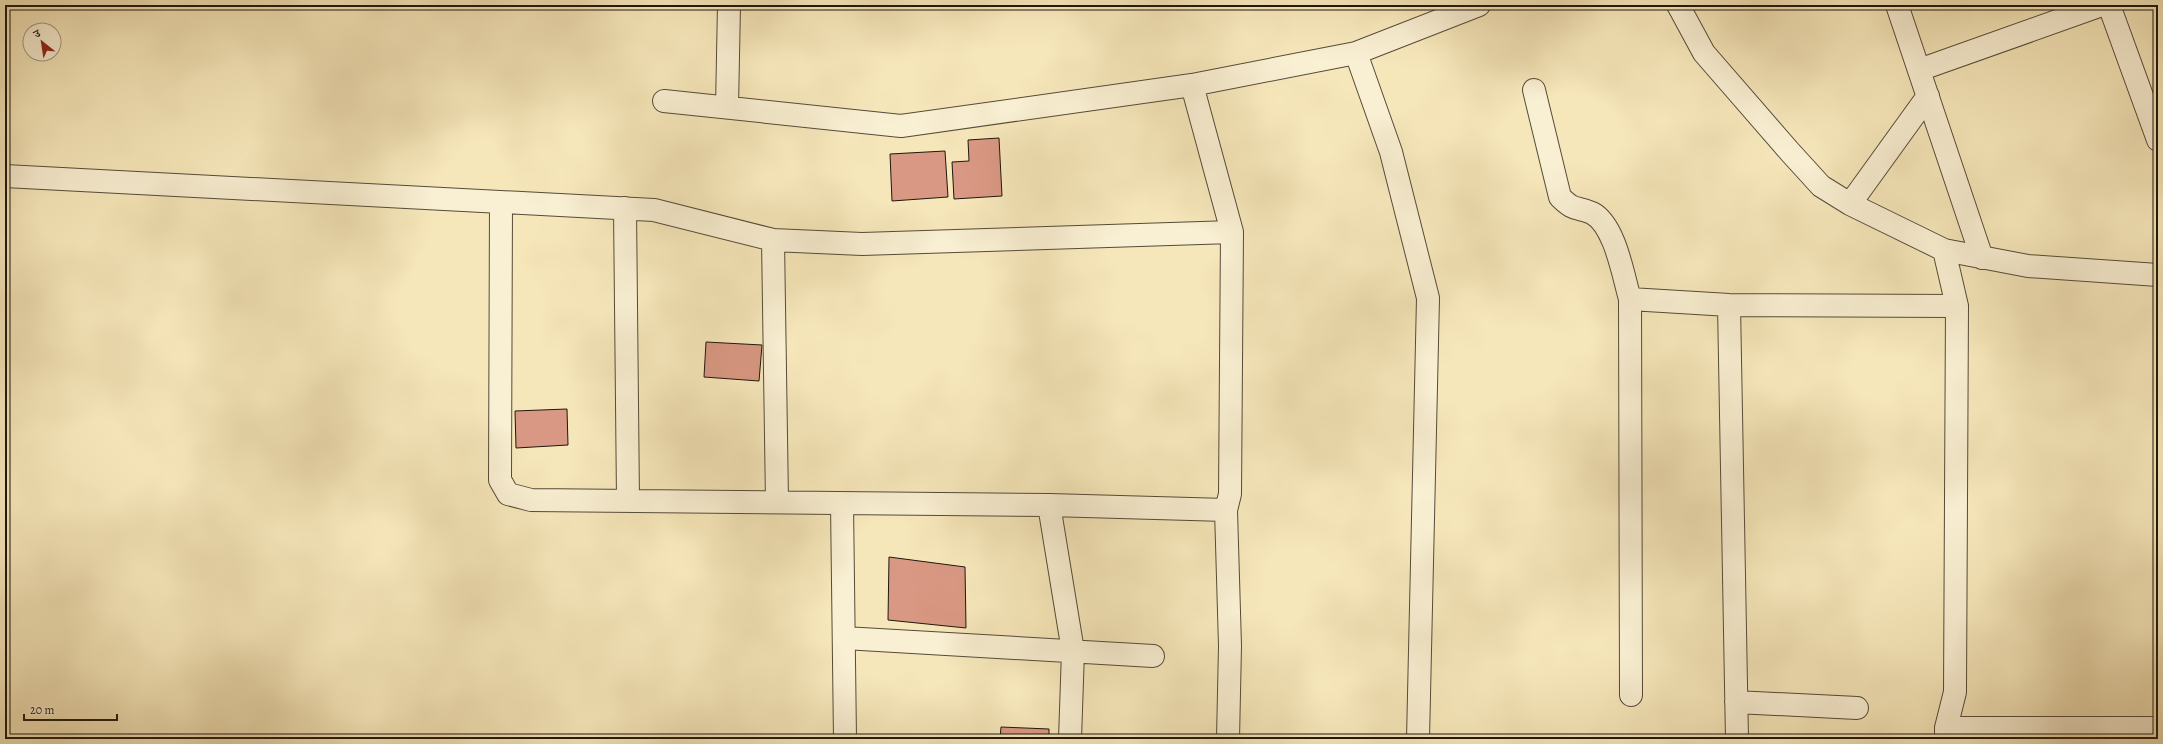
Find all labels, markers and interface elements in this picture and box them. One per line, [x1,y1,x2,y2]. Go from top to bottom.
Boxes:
north arrow [22,22,62,62]
text: उ [30,25,45,42]
scale bar [24,696,117,722]
text: 20 m [30,702,54,718]

